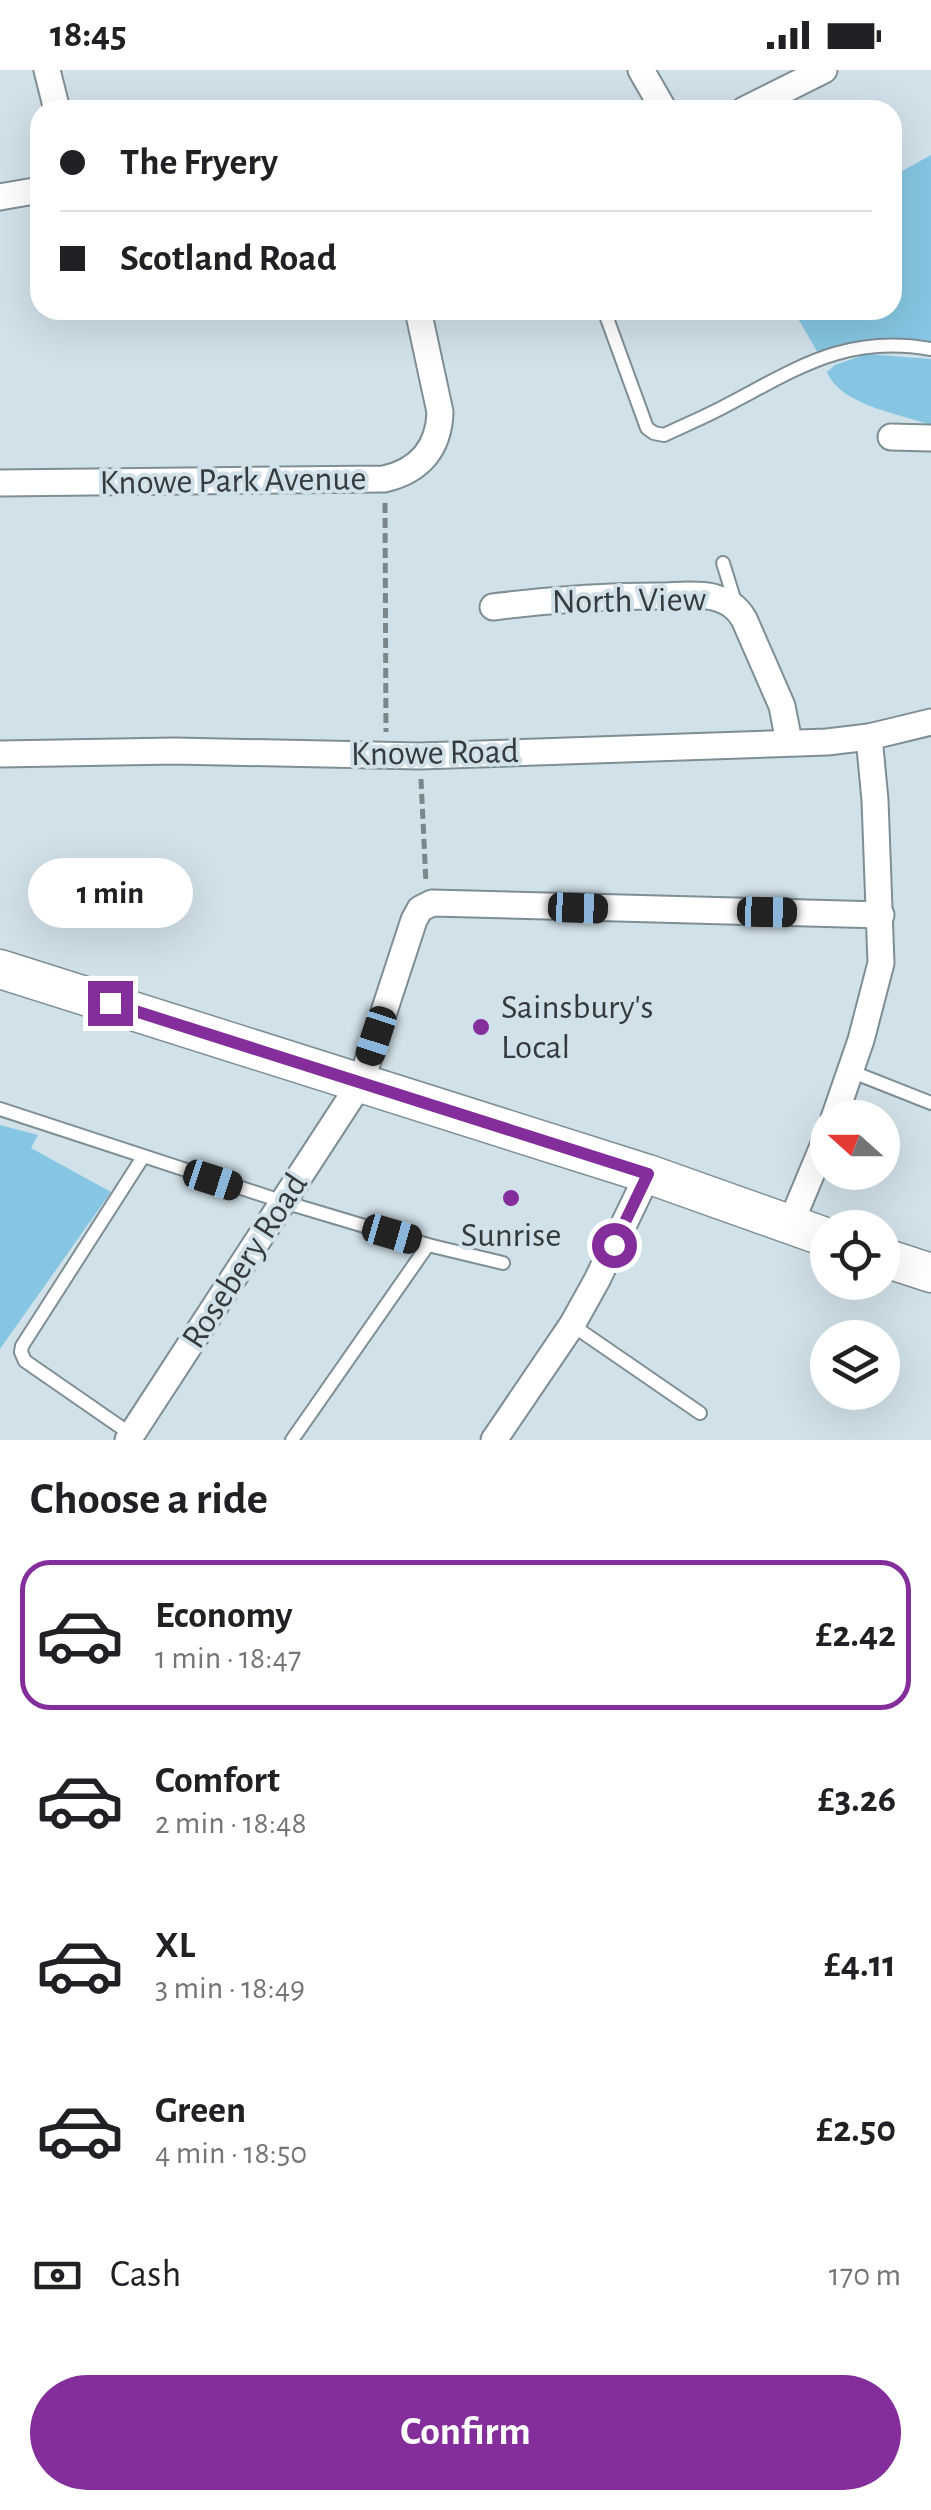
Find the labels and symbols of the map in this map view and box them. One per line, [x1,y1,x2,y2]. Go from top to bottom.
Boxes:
street label: Knowe Park Avenue [99,461,367,501]
street label: North View [551,582,707,620]
street label: Knowe Road [351,734,519,772]
callout: 1 min [28,858,192,928]
car [547,892,609,924]
car [737,896,797,928]
route end [88,981,133,1026]
place label: Sainsbury's Local [501,990,653,1065]
car [352,1003,400,1069]
marker: Sainsbury's Local [470,1016,492,1038]
north arrow [810,1100,900,1190]
car [180,1156,246,1204]
street label: Rosebery Road [176,1167,314,1355]
marker: Sunrise [500,1187,522,1209]
car [359,1211,425,1257]
place label: Sunrise [461,1218,561,1253]
route start [592,1223,637,1268]

